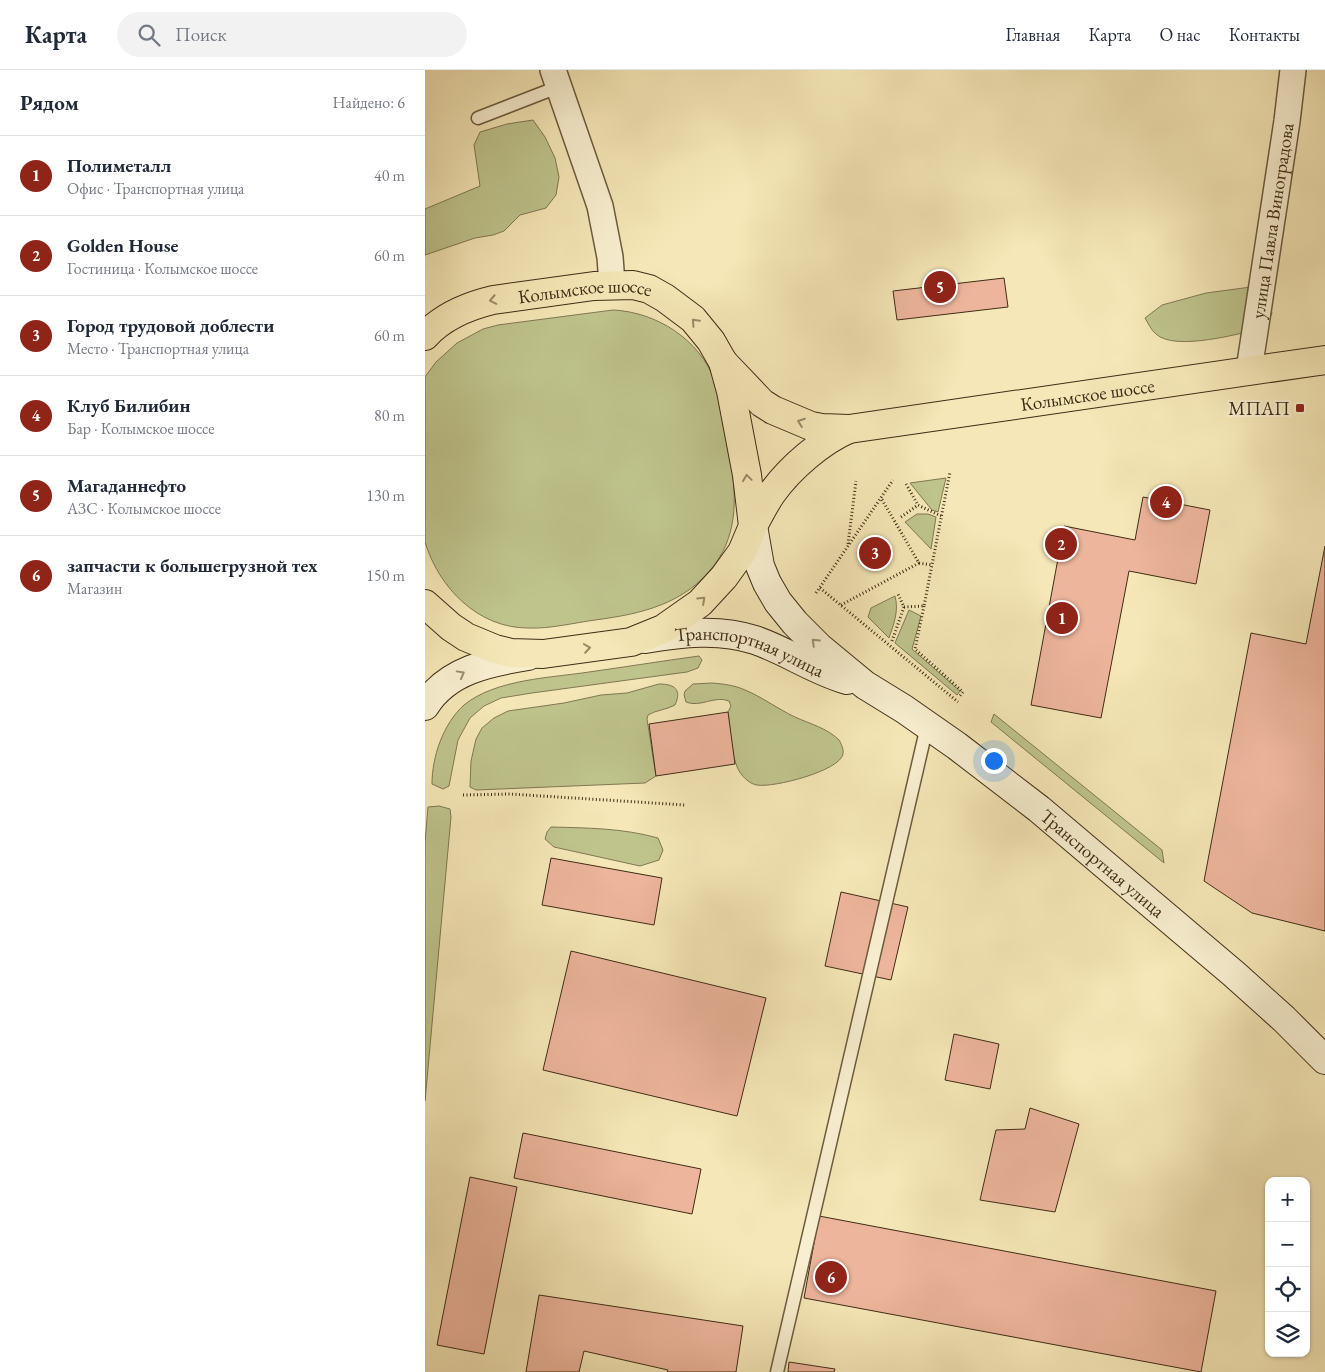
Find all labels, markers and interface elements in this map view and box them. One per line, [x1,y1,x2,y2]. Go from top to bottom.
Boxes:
search box [117,12,467,57]
text: Карта [25,19,87,50]
icon: search [135,21,163,49]
text: Поиск [175,22,227,47]
text: Главная [1006,23,1060,46]
text: Карта [1088,23,1131,46]
text: О нас [1159,23,1201,46]
text: Контакты [1229,23,1300,46]
text: Рядом [20,89,79,116]
text: Найдено: 6 [333,92,405,113]
street label: улица Павла Виноградова [1245,121,1300,321]
text: Полиметалл [67,153,171,178]
text: 1 [32,165,40,186]
text: 40 m [374,165,405,186]
text: Офис · Транспортная улица [67,178,245,199]
text: Golden House [67,233,178,258]
text: 2 [32,245,40,266]
text: 60 m [374,245,405,266]
text: Гостиница · Колымское шоссе [67,258,258,279]
pin: 5 [924,268,956,306]
street label: Колымское шоссе [516,273,655,309]
one-way arrow [489,294,498,305]
text: Город трудовой доблести [67,313,274,338]
one-way arrow [692,319,701,328]
text: 3 [32,325,40,346]
text: 60 m [374,325,405,346]
text: Место · Транспортная улица [67,338,249,359]
street label: Колымское шоссе [1019,373,1156,417]
text: Клуб Билибин [67,393,191,418]
place label: МПАП [1228,396,1290,421]
marker: МПАП [1294,402,1306,414]
text: 4 [32,405,40,426]
text: 80 m [374,405,405,426]
text: Бар · Колымское шоссе [67,418,215,439]
one-way arrow [797,418,806,428]
text: Магаданнефто [67,473,186,498]
one-way arrow [742,473,753,481]
pin: 4 [1150,483,1182,521]
text: 5 [32,485,40,506]
text: 130 m [366,485,405,506]
text: АЗС · Колымское шоссе [67,498,221,519]
pin: 2 [1045,525,1077,563]
pin: 3 [859,534,891,572]
text: запчасти к большегрузной тех [67,553,318,578]
text: 6 [32,565,40,586]
text: 150 m [366,565,405,586]
text: Магазин [67,578,122,599]
one-way arrow [697,597,706,606]
pin: 1 [1046,599,1078,637]
street label: Транспортная улица [673,621,828,683]
one-way arrow [812,639,821,648]
one-way arrow [583,643,591,654]
one-way arrow [456,670,465,680]
your location [981,748,1007,774]
street label: Транспортная улица [1035,803,1170,924]
map controls [1265,1177,1310,1357]
button: + [1265,1177,1310,1222]
button: − [1265,1222,1310,1267]
pin: 6 [815,1258,847,1296]
button: locate [1265,1267,1310,1312]
button: layers [1265,1312,1310,1357]

